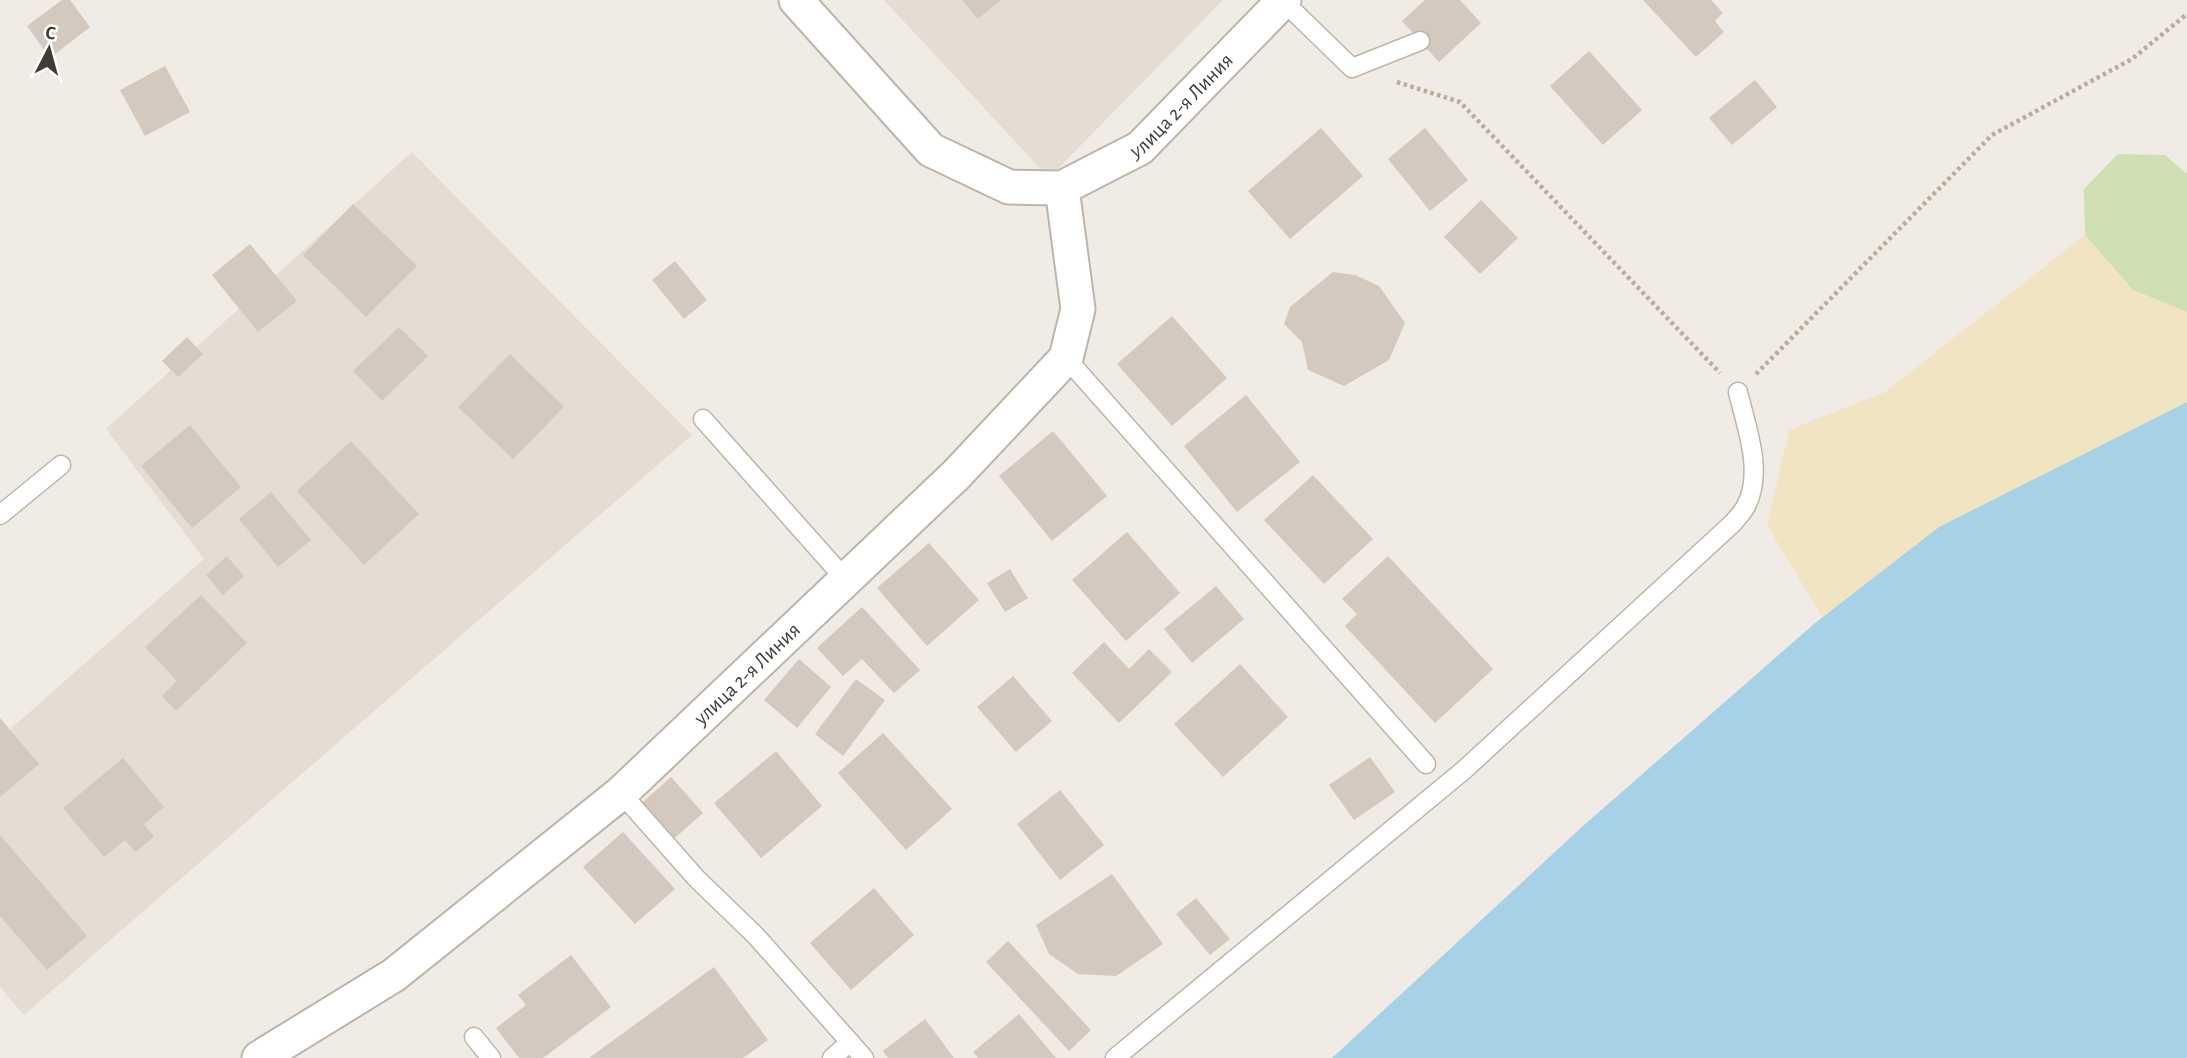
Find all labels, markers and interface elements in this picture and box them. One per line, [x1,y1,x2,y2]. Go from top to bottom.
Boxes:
north arrow [14,14,84,84]
text: С [44,24,57,44]
street label: улица 2-я Линия [1126,49,1237,162]
street label: улица 2-я Линия [689,619,804,729]

